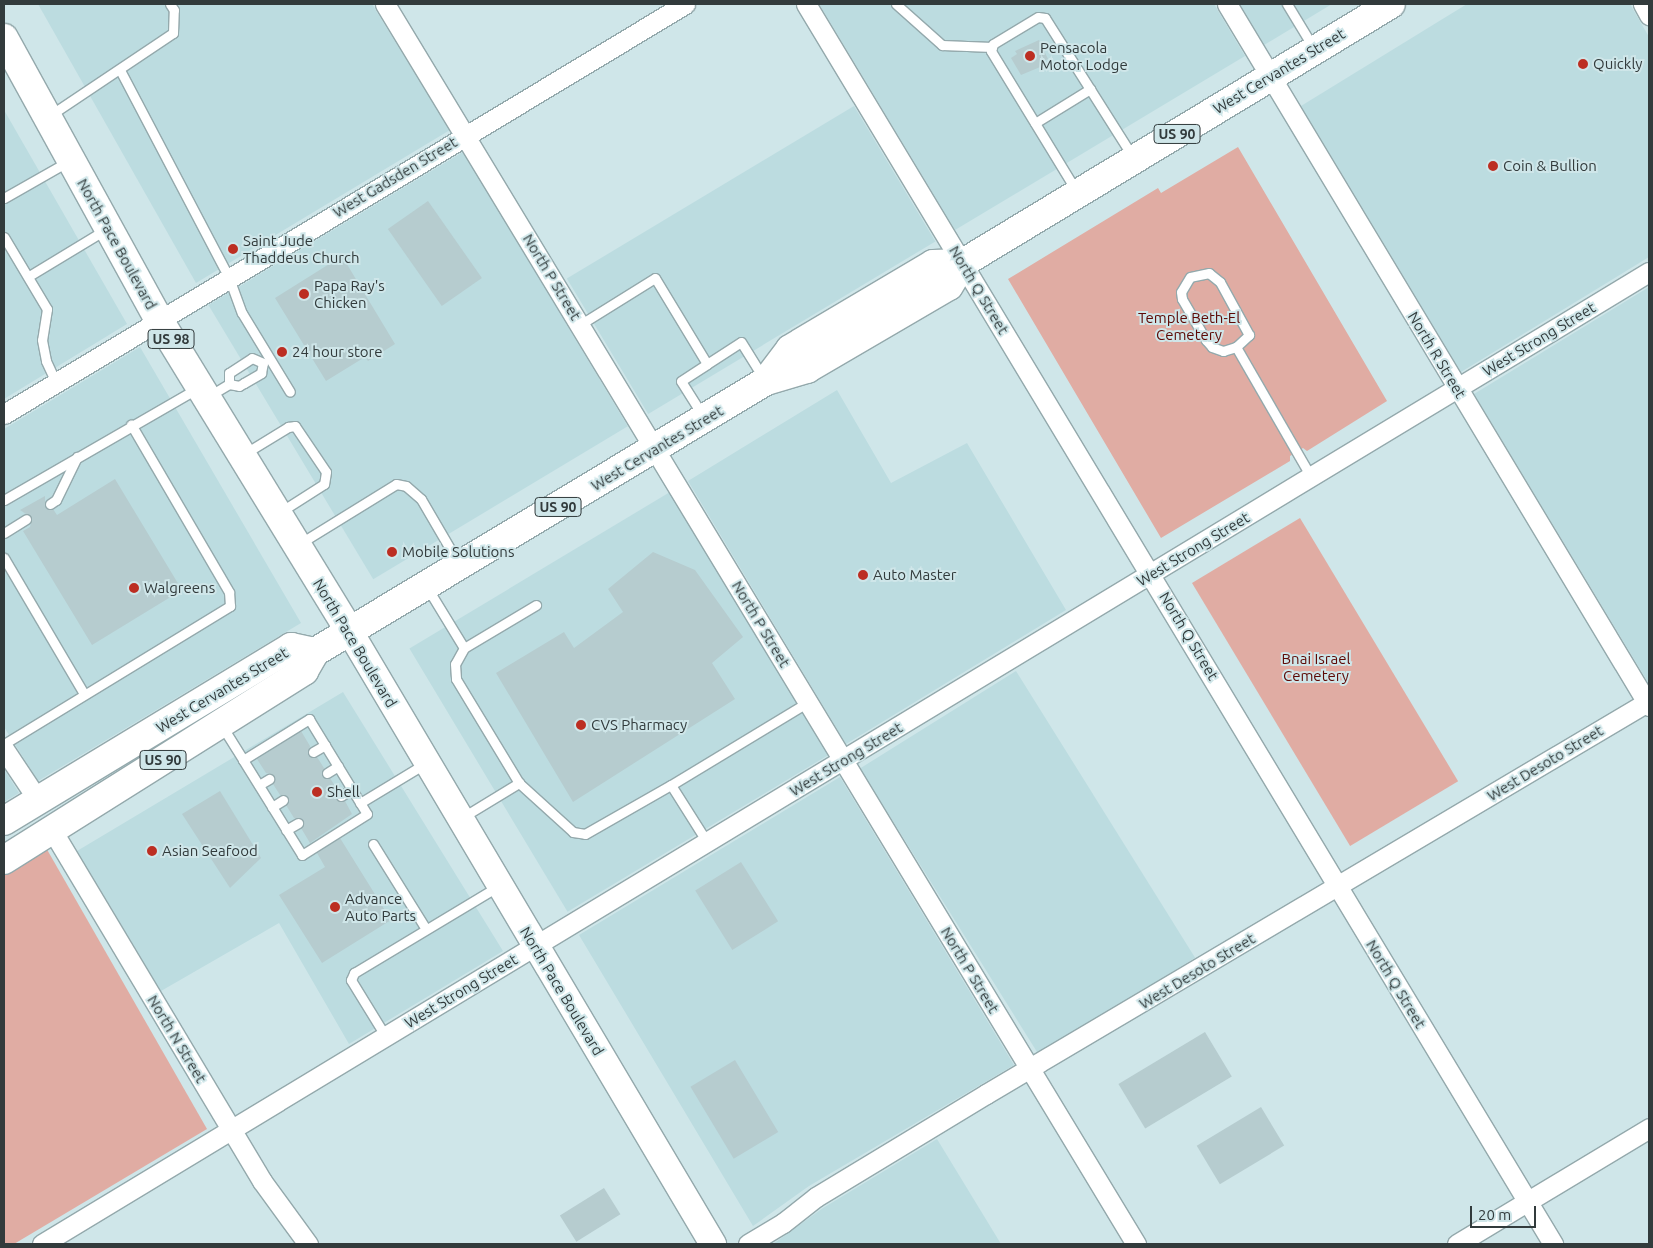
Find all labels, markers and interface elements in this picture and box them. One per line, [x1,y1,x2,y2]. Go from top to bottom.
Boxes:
street label: West Cervantes Street [1210,24,1348,118]
place label: Pensacola Motor Lodge [1040,38,1128,73]
marker: Pensacola Motor Lodge [1024,50,1036,62]
place label: Quickly [1593,55,1643,73]
marker: Quickly [1577,58,1589,70]
road number: US 90 [1153,122,1201,146]
street label: West Gadsden Street [330,133,460,221]
place label: Coin & Bullion [1503,157,1597,175]
marker: Coin & Bullion [1487,160,1499,172]
street label: North Pace Boulevard [74,175,160,313]
place label: Saint Jude Thaddeus Church [243,231,359,266]
street label: North P Street [519,231,585,323]
street label: North Q Street [946,242,1012,338]
marker: Saint Jude Thaddeus Church [227,243,239,255]
place label: Papa Ray's Chicken [314,276,385,311]
marker: Papa Ray's Chicken [298,288,310,300]
street label: West Strong Street [1479,298,1599,380]
park label: Temple Beth-El Cemetery [1138,308,1240,343]
street label: North R Street [1404,308,1470,402]
road number: US 98 [147,328,195,350]
place label: 24 hour store [292,343,382,361]
marker: 24 hour store [276,346,288,358]
street label: West Cervantes Street [588,401,726,495]
road number: US 90 [534,496,582,518]
street label: West Strong Street [1133,508,1253,590]
place label: Mobile Solutions [402,543,514,561]
marker: Mobile Solutions [386,546,398,558]
place label: Auto Master [873,566,956,584]
marker: Auto Master [857,569,869,581]
street label: North Pace Boulevard [309,575,401,711]
street label: North P Street [728,578,794,670]
place label: Walgreens [144,579,215,597]
marker: Walgreens [128,582,140,594]
street label: North Q Street [1156,588,1222,684]
street label: West Cervantes Street [153,643,291,737]
park label: Bnai Israel Cemetery [1282,649,1350,684]
place label: CVS Pharmacy [591,716,687,734]
street label: West Strong Street [786,718,906,800]
marker: CVS Pharmacy [575,719,587,731]
street label: West Desoto Street [1484,721,1606,805]
road number: US 90 [139,748,187,772]
place label: Shell [327,783,360,801]
marker: Shell [311,786,323,798]
place label: Asian Seafood [162,842,258,860]
marker: Asian Seafood [146,845,158,857]
place label: Advance Auto Parts [345,889,416,924]
marker: Advance Auto Parts [329,901,341,913]
street label: North Pace Boulevard [516,923,608,1059]
street label: North P Street [937,924,1003,1016]
street label: West Desoto Street [1136,929,1258,1013]
street label: North Q Street [1363,936,1429,1032]
street label: West Strong Street [401,950,521,1032]
street label: North N Street [144,992,210,1086]
scale bar [1473,1196,1539,1228]
text: 20 m [1478,1206,1511,1223]

